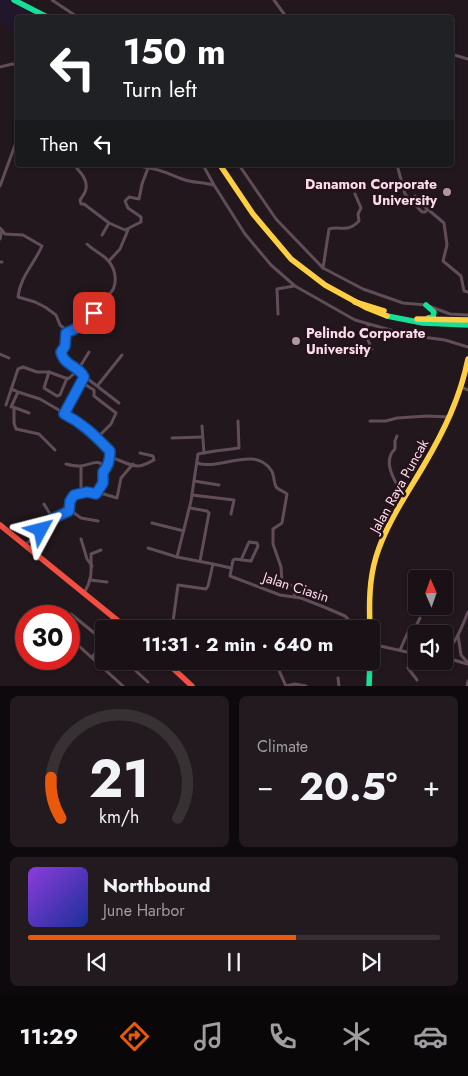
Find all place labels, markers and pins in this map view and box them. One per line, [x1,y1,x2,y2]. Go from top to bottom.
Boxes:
place label: Danamon Corporate University [305,174,438,210]
marker: Danamon Corporate University [441,186,453,198]
pin [73,292,115,334]
place label: Pelindo Corporate University [306,323,426,359]
marker: Pelindo Corporate University [290,335,302,347]

